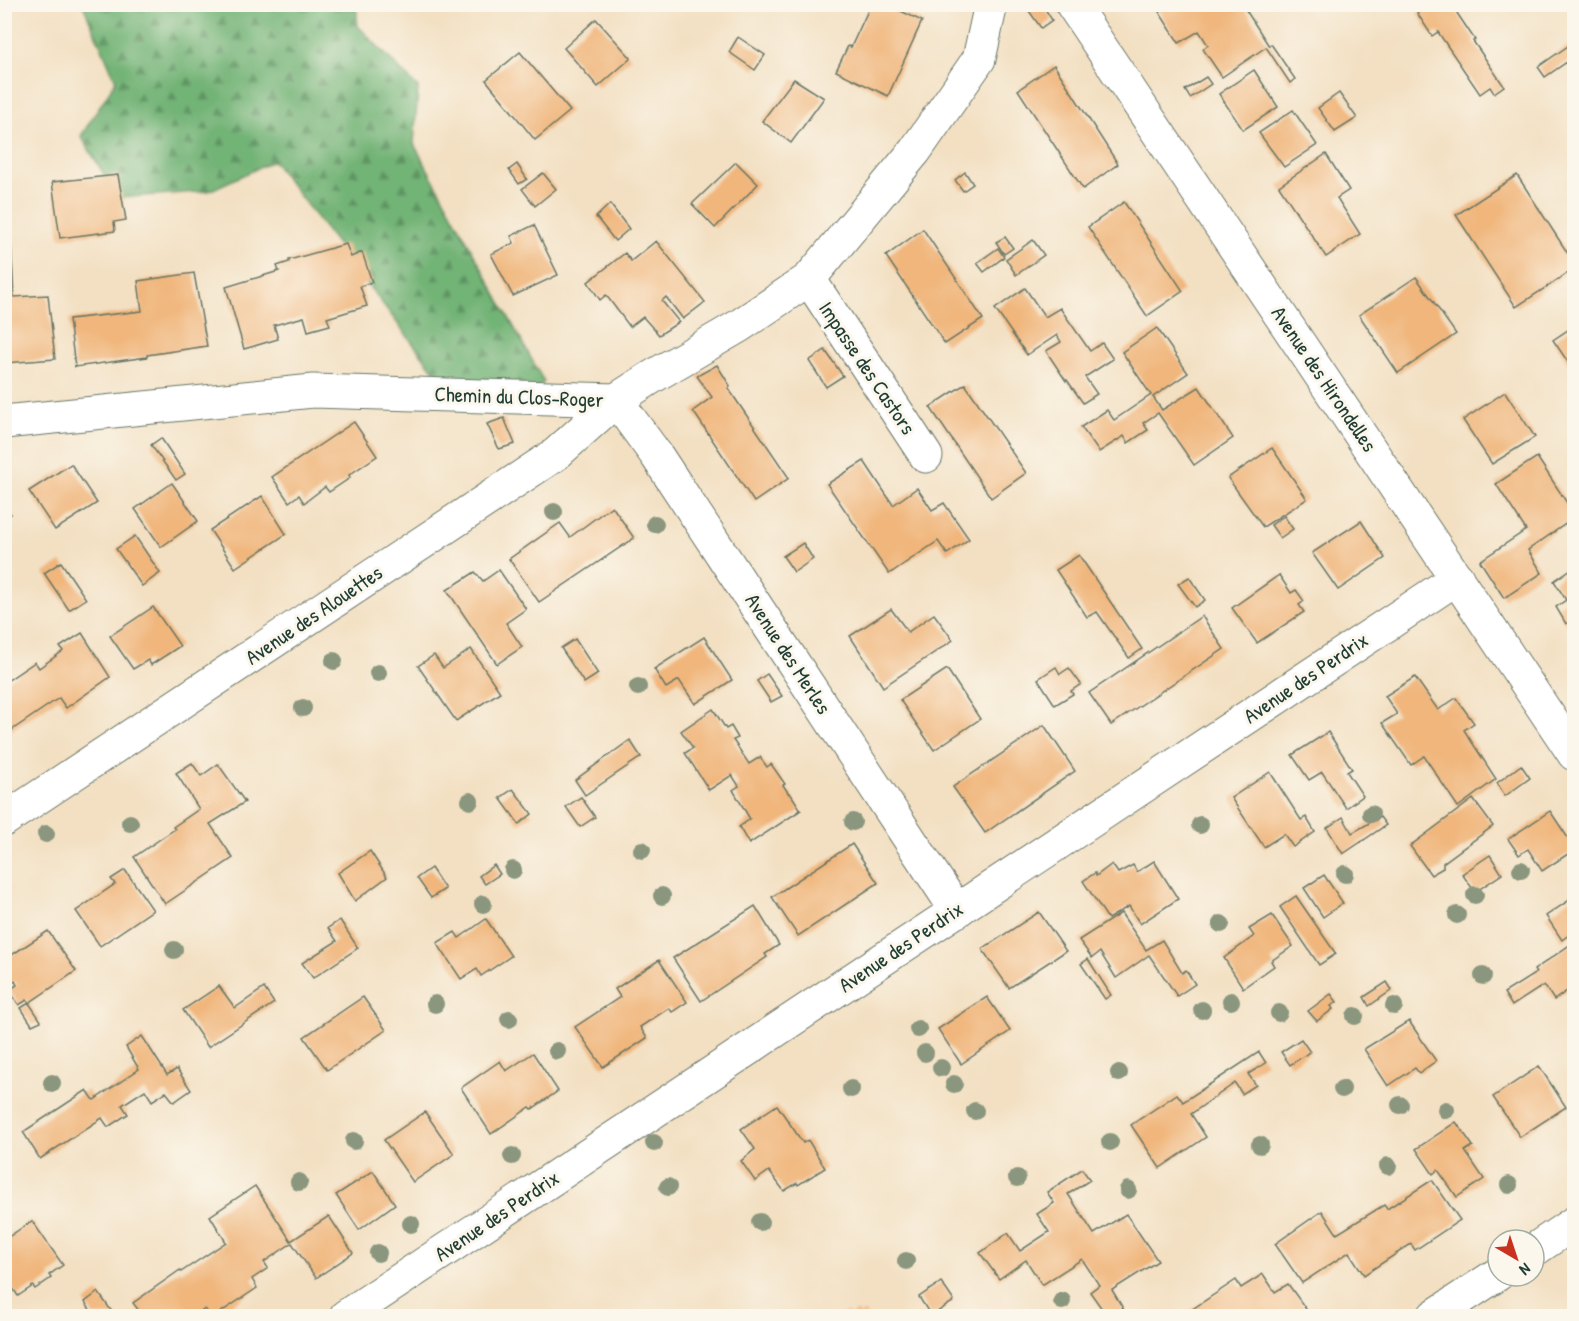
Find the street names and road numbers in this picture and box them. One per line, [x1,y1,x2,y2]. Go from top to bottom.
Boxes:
street label: Impasse des Castors [812,295,923,440]
street label: Avenue des Hirondelles [1265,300,1384,457]
street label: Chemin du Clos-Roger [434,379,604,414]
street label: Avenue des Alouettes [239,558,388,671]
street label: Avenue des Merles [739,588,838,720]
street label: Avenue des Perdrix [1238,625,1374,730]
street label: Avenue des Perdrix [833,894,969,999]
street label: Avenue des Perdrix [429,1163,565,1268]

